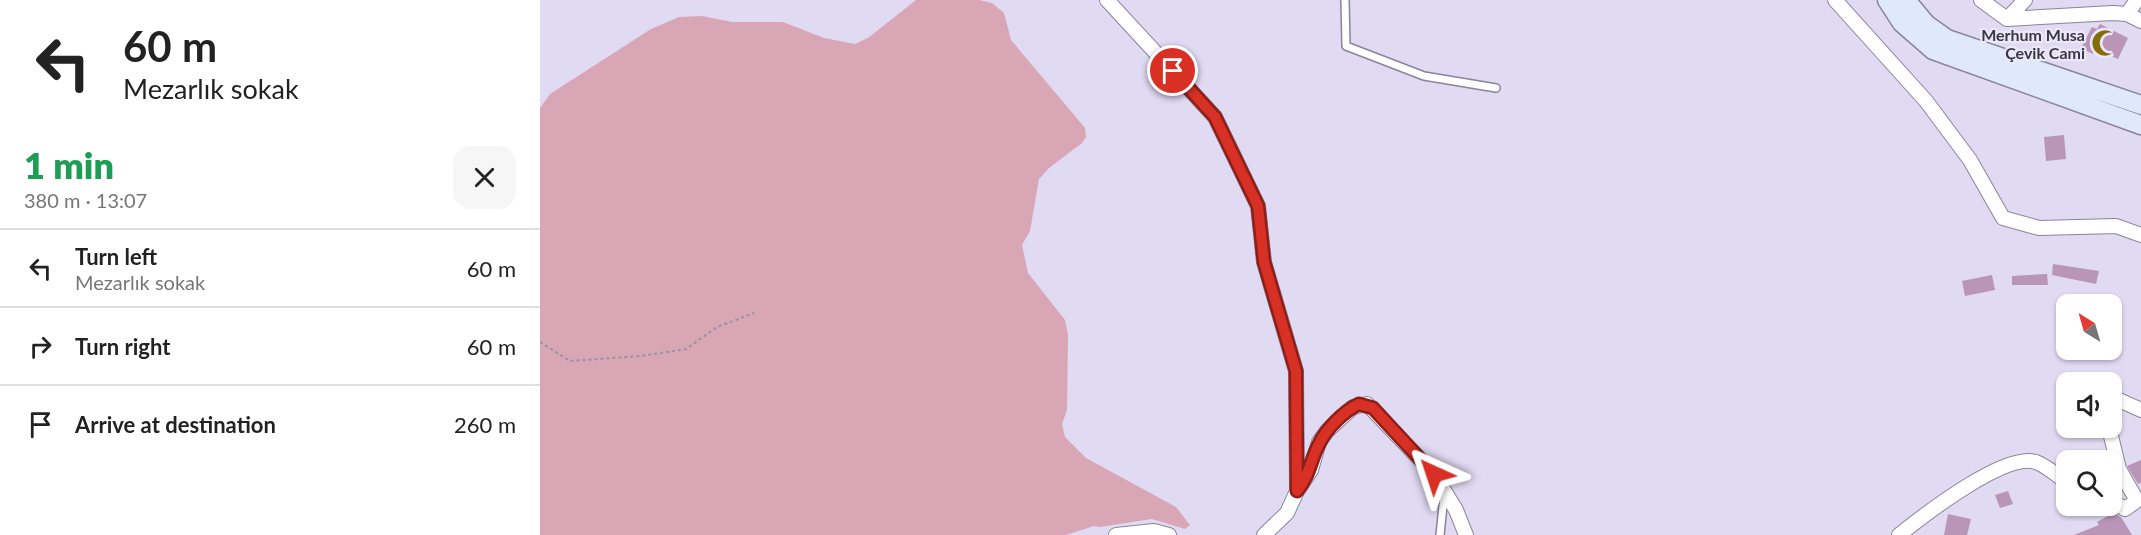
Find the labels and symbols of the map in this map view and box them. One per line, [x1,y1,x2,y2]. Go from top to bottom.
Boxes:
place label: Merhum Musa Çevik Cami [1981,25,2085,62]
mosque icon: Merhum Musa Çevik Cami [2090,28,2120,58]
pin [1147,45,1198,96]
north arrow [2056,294,2122,360]
position arrow [1402,442,1466,506]

